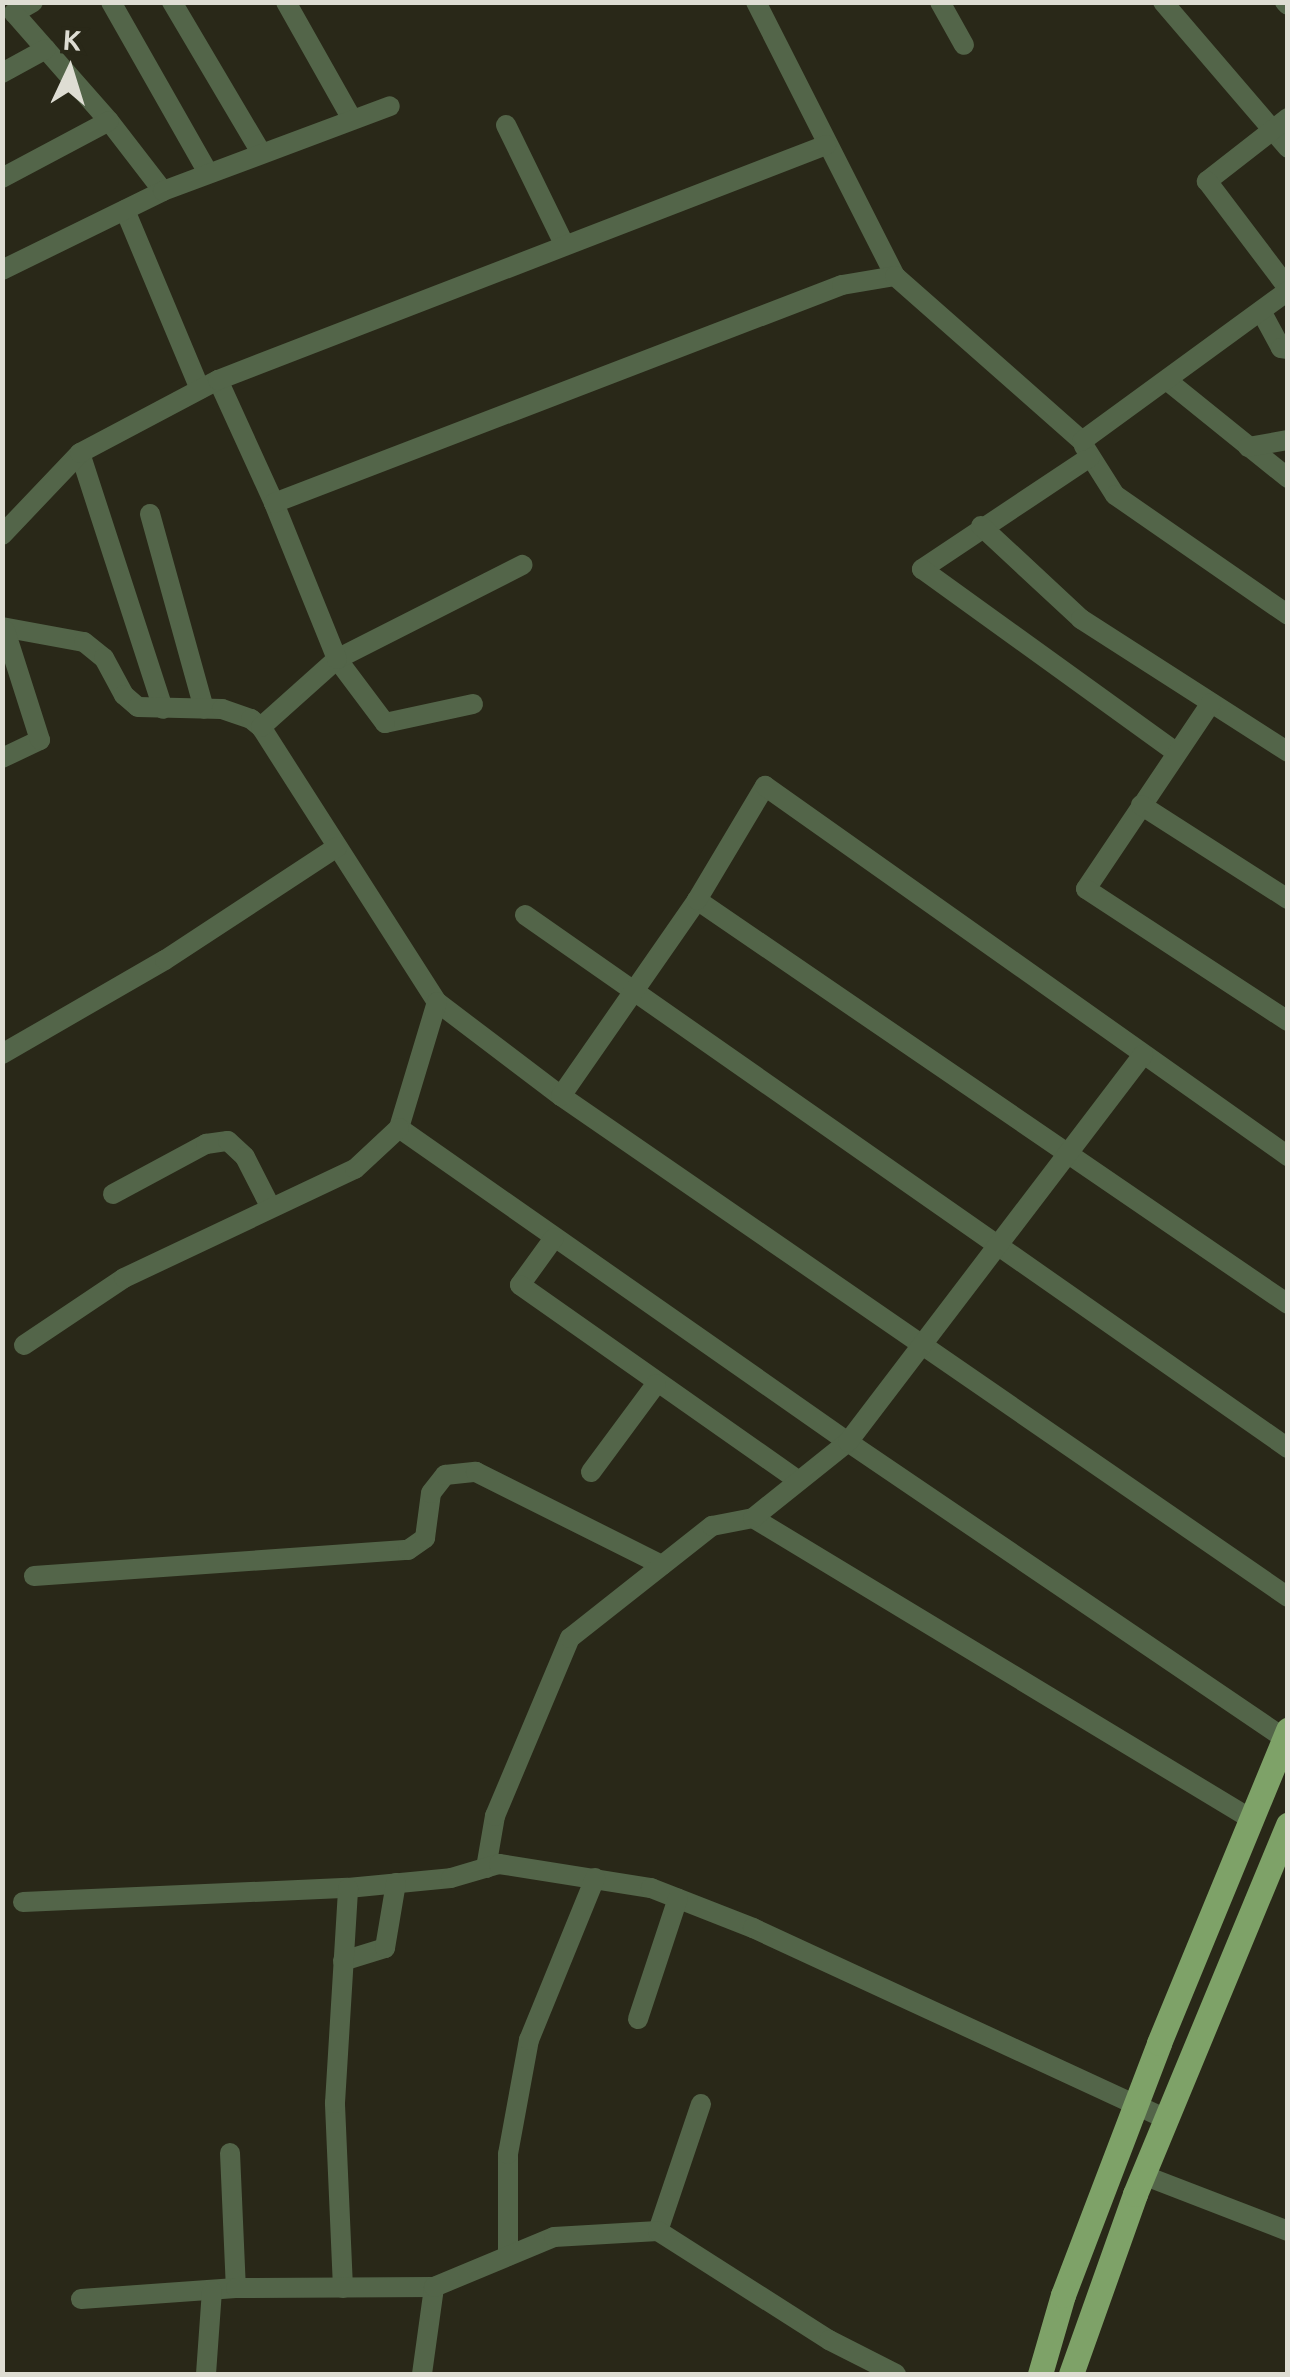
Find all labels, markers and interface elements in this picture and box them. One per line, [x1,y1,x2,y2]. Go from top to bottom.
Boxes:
north arrow [20,20,120,120]
text: K [62,23,82,56]

